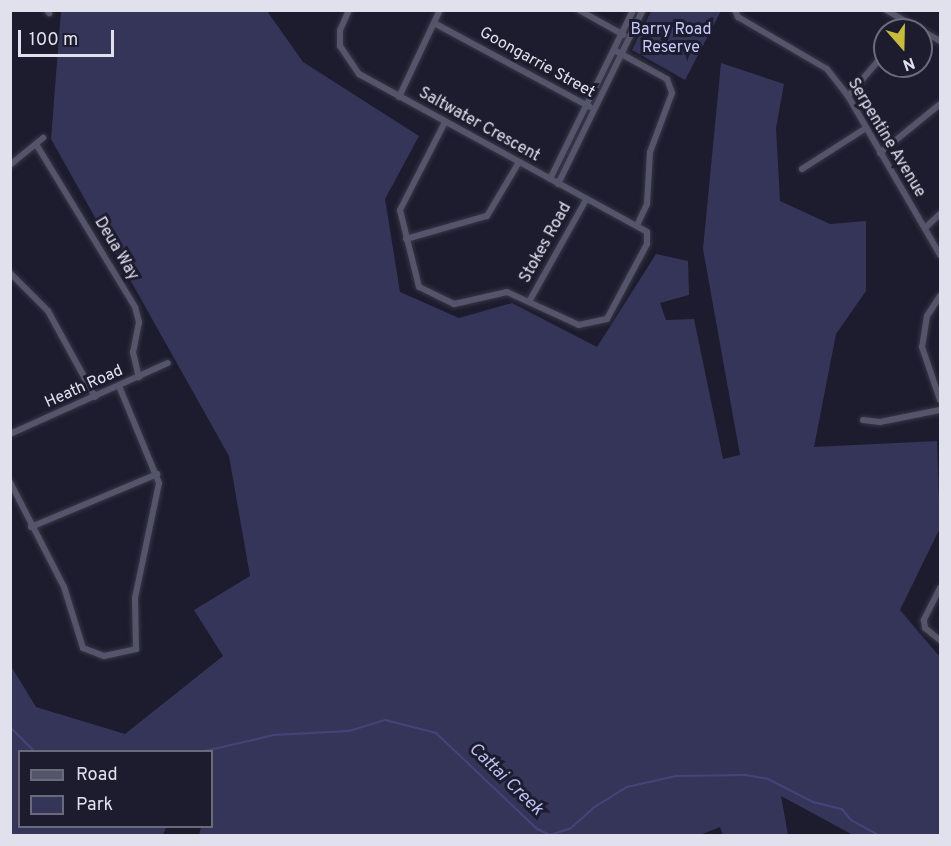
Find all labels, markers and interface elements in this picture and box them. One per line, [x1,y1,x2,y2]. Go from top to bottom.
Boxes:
scale bar [21,18,117,56]
north arrow [873,18,933,78]
park label: Barry Road Reserve [630,20,712,58]
street label: Goongarrie Street [476,23,598,103]
text: 100 m [29,29,78,52]
text: N [900,52,917,74]
street label: Serpentine Avenue [843,75,929,201]
street label: Saltwater Crescent [415,84,543,166]
street label: Stokes Road [516,199,576,287]
street label: Deua Way [90,214,142,284]
street label: Heath Road [42,361,126,413]
water label: Cattai Creek [463,739,547,821]
legend [18,750,213,828]
text: Road [76,764,118,787]
text: Park [76,794,113,817]

